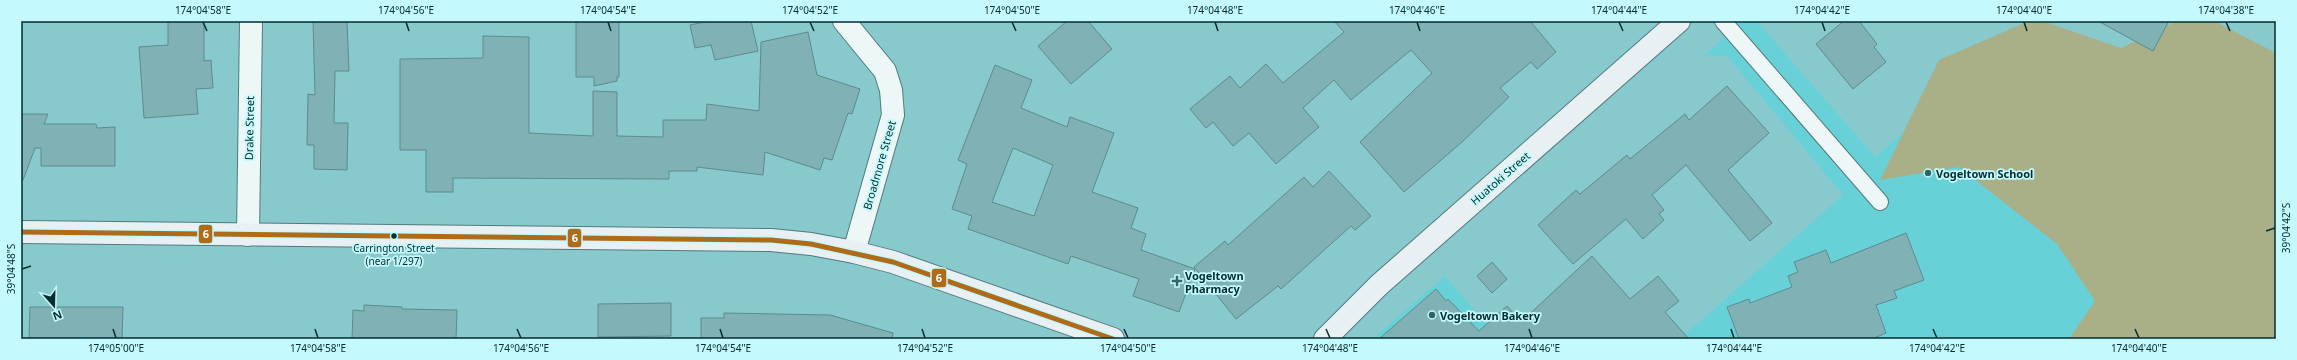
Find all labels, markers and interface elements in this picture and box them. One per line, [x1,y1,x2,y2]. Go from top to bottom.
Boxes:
text: 174°04'58"E [175,3,231,17]
text: 174°04'56"E [378,3,434,17]
text: 174°04'54"E [580,3,636,17]
text: 174°04'52"E [782,3,838,17]
text: 174°04'50"E [984,3,1040,17]
text: 174°04'48"E [1187,3,1243,17]
text: 174°04'46"E [1389,3,1445,17]
text: 174°04'44"E [1591,3,1647,17]
text: 174°04'42"E [1794,3,1850,17]
text: 174°04'40"E [1996,3,2052,17]
text: 174°04'38"E [2198,3,2254,17]
street label: Drake Street [241,96,257,160]
street label: Broadmore Street [859,119,899,211]
street label: Huatoki Street [1467,148,1533,208]
place label: Vogeltown School [1936,166,2033,181]
marker: Vogeltown School [1923,168,1933,178]
text: 39°04'42"S [2279,202,2293,253]
line badge: 6 [198,224,213,244]
text: 6 [203,226,209,241]
line badge: 6 [567,228,582,248]
text: 6 [572,230,578,245]
marker: Carrington Street (near 1/297) [389,231,399,241]
place label: Carrington Street (near 1/297) [353,241,435,268]
text: 39°04'48"S [4,243,18,294]
line badge: 6 [931,268,947,288]
place label: Vogeltown Pharmacy [1185,268,1244,296]
text: 6 [936,270,942,285]
marker: Vogeltown Pharmacy [1172,276,1182,286]
north arrow [34,286,74,326]
text: N [51,307,64,324]
place label: Vogeltown Bakery [1440,308,1541,323]
marker: Vogeltown Bakery [1427,310,1437,320]
text: 174°05'00"E [88,341,144,355]
text: 174°04'58"E [290,341,346,355]
text: 174°04'56"E [493,341,549,355]
text: 174°04'54"E [695,341,751,355]
text: 174°04'52"E [897,341,953,355]
text: 174°04'50"E [1100,341,1156,355]
text: 174°04'48"E [1302,341,1358,355]
text: 174°04'46"E [1504,341,1560,355]
text: 174°04'44"E [1706,341,1762,355]
text: 174°04'42"E [1909,341,1965,355]
text: 174°04'40"E [2111,341,2167,355]

